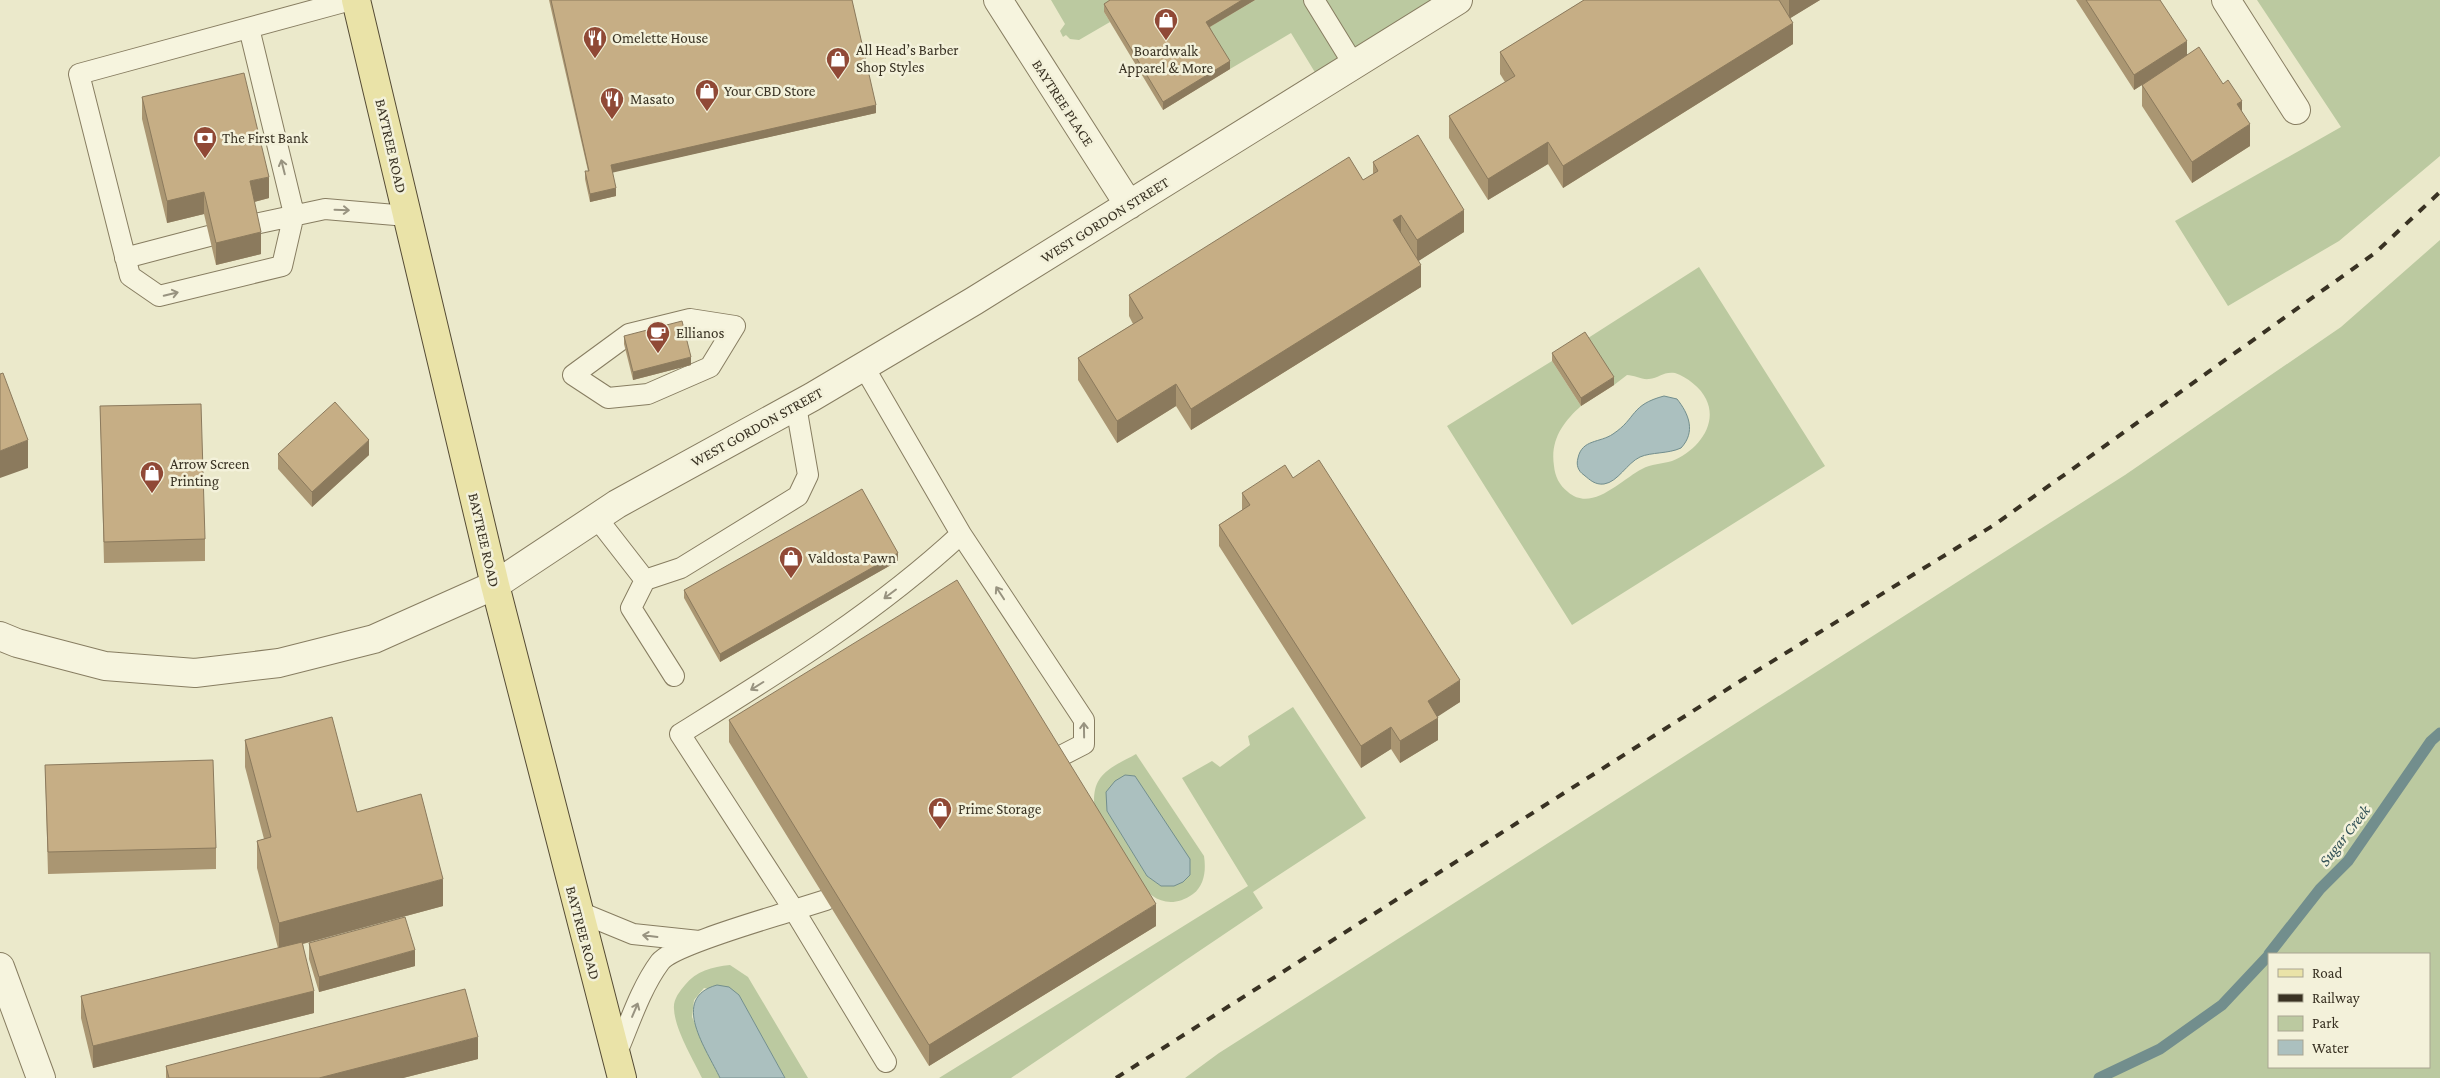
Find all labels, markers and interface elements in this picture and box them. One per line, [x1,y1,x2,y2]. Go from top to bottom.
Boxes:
shop icon: Boardwalk Apparel & More [1153,7,1179,41]
restaurant icon: Omelette House [582,25,608,59]
place label: Omelette House [612,30,709,46]
place label: All Head’s Barber Shop Styles [856,42,959,76]
place label: Boardwalk Apparel & More [1119,43,1214,77]
shop icon: All Head’s Barber Shop Styles [825,46,851,80]
street label: BAYTREE PLACE [1029,57,1097,149]
shop icon: Your CBD Store [694,78,720,112]
place label: Your CBD Store [724,83,816,99]
restaurant icon: Masato [599,86,625,120]
place label: Masato [630,91,675,107]
street label: BAYTREE ROAD [372,97,410,195]
bank icon: The First Bank [192,125,218,159]
place label: The First Bank [222,130,309,146]
one-way arrow [278,159,287,175]
street label: WEST GORDON STREET [1038,174,1172,266]
one-way arrow [334,205,350,214]
one-way arrow [162,288,178,298]
cafe icon: Ellianos [645,320,671,354]
place label: Ellianos [676,325,724,341]
street label: WEST GORDON STREET [688,384,826,470]
place label: Arrow Screen Printing [170,456,250,490]
shop icon: Arrow Screen Printing [139,460,165,494]
street label: BAYTREE ROAD [465,491,503,589]
shop icon: Valdosta Pawn [778,545,804,579]
place label: Valdosta Pawn [808,550,896,566]
one-way arrow [994,586,1004,600]
one-way arrow [883,589,897,599]
one-way arrow [750,682,764,692]
one-way arrow [1079,722,1089,738]
shop icon: Prime Storage [927,796,953,830]
place label: Prime Storage [958,801,1042,818]
water label: Sugar Creek [2315,801,2375,870]
street label: BAYTREE ROAD [563,884,603,982]
one-way arrow [643,931,659,941]
legend [2268,953,2430,1068]
text: Road [2312,965,2343,981]
text: Railway [2312,990,2360,1007]
one-way arrow [631,1003,640,1018]
text: Park [2312,1015,2339,1031]
text: Water [2312,1040,2349,1056]

